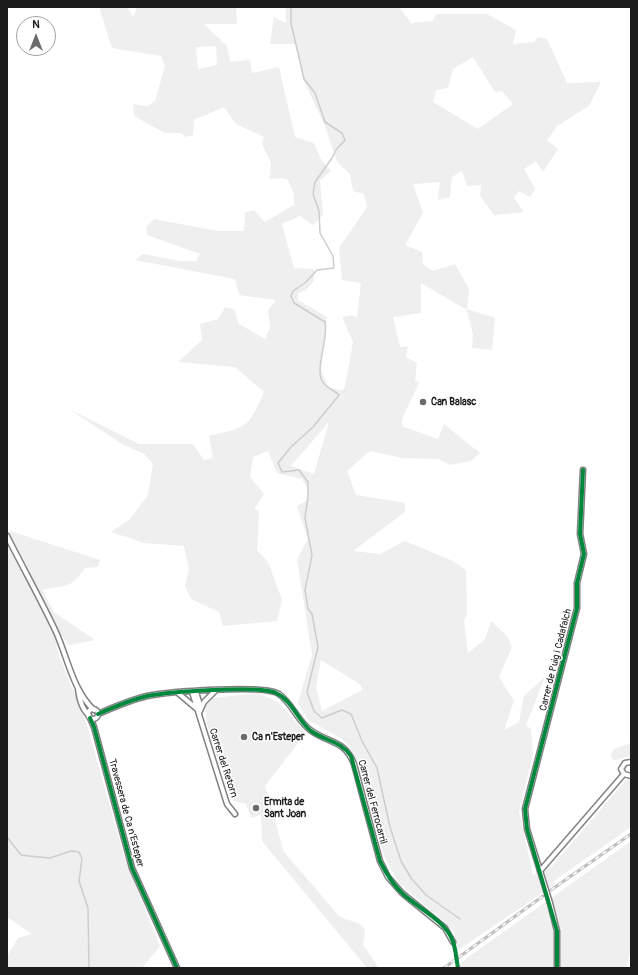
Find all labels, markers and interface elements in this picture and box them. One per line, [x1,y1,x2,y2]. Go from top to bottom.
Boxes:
north arrow [16,16,56,56]
text: N [32,18,40,31]
place label: Can Balasc [431,396,476,408]
marker: Can Balasc [418,397,428,407]
street label: Carrer de Puig i Cadafalch [537,608,575,712]
street label: Carrer del Retorn [206,727,240,799]
place label: Ca n'Esteper [252,731,304,743]
marker: Ca n'Esteper [239,732,249,742]
street label: Travessera de Ca n'Esteper [106,757,146,869]
street label: Carrer del Ferrocarril [355,758,389,846]
place label: Ermita de Sant Joan [264,796,306,820]
marker: Ermita de Sant Joan [251,803,261,813]

